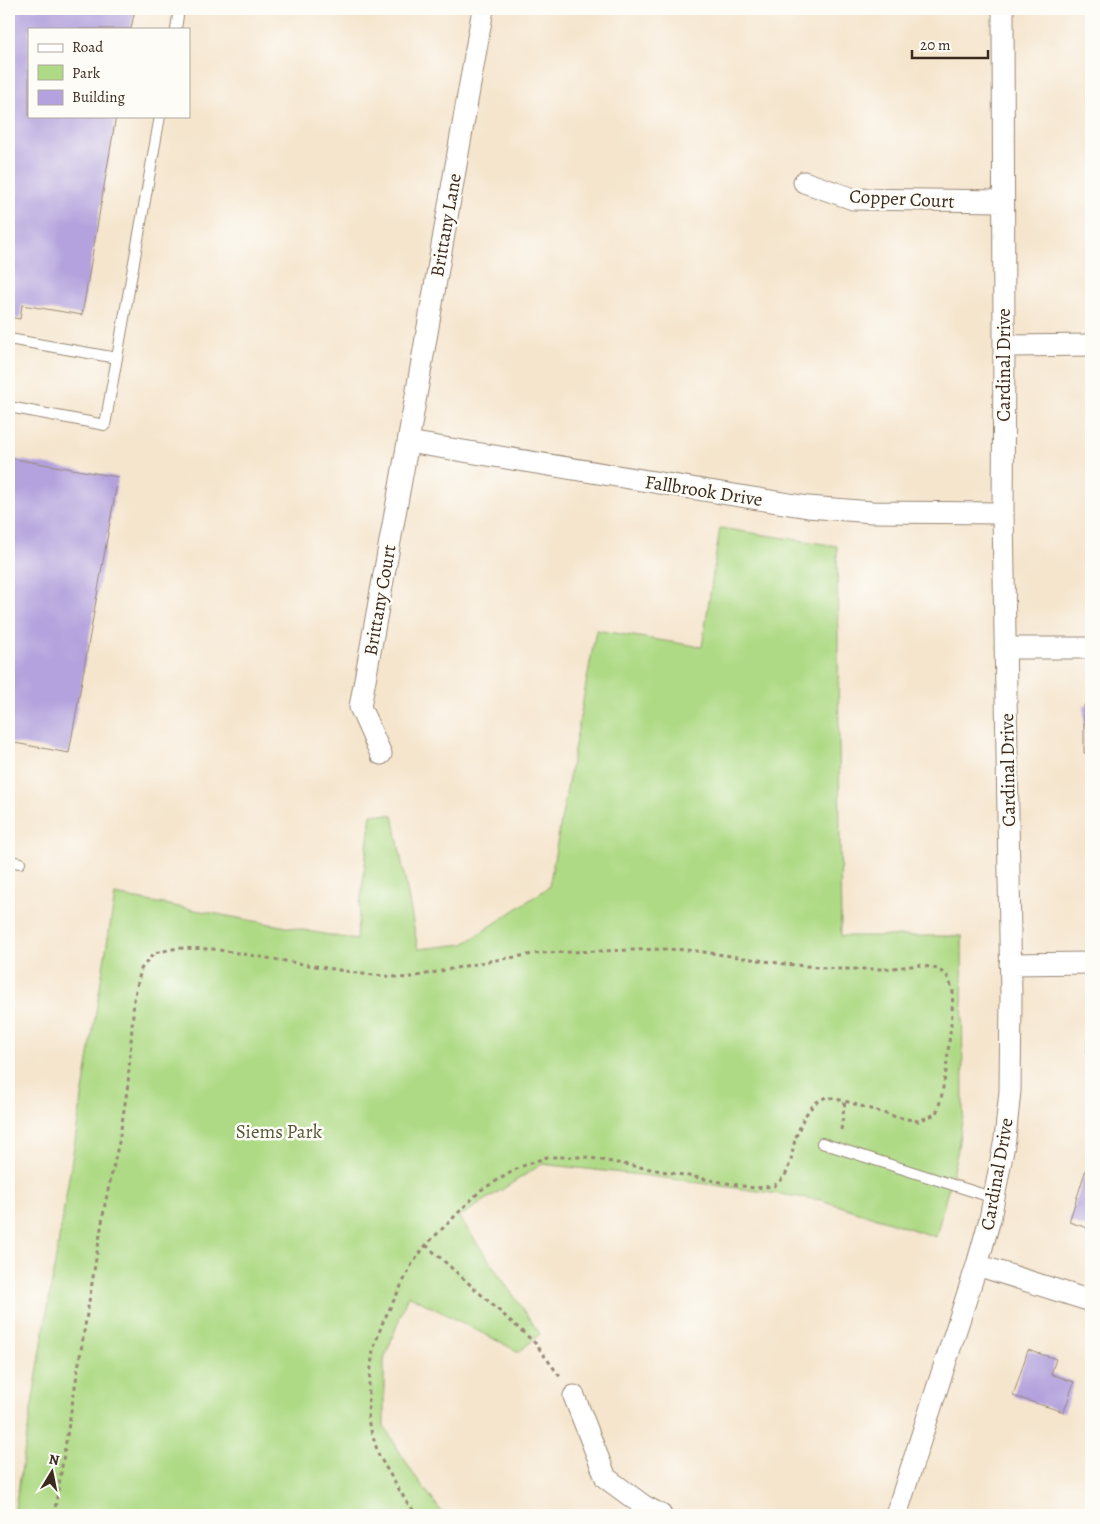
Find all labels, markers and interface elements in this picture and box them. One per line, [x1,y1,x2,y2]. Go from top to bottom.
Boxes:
legend [28,28,190,118]
scale bar [912,28,989,60]
text: 20 m [920,35,951,55]
text: Road [72,37,104,57]
text: Park [72,63,101,83]
text: Building [72,87,125,107]
street label: Brittany Lane [424,171,468,279]
street label: Copper Court [849,183,955,215]
street label: Cardinal Drive [991,308,1017,422]
street label: Fallbrook Drive [643,469,764,513]
street label: Brittany Court [357,543,403,658]
street label: Cardinal Drive [994,713,1022,827]
street label: Cardinal Drive [974,1116,1020,1232]
park label: Siems Park [236,1119,323,1145]
north arrow [28,1446,78,1496]
text: N [47,1449,61,1470]

